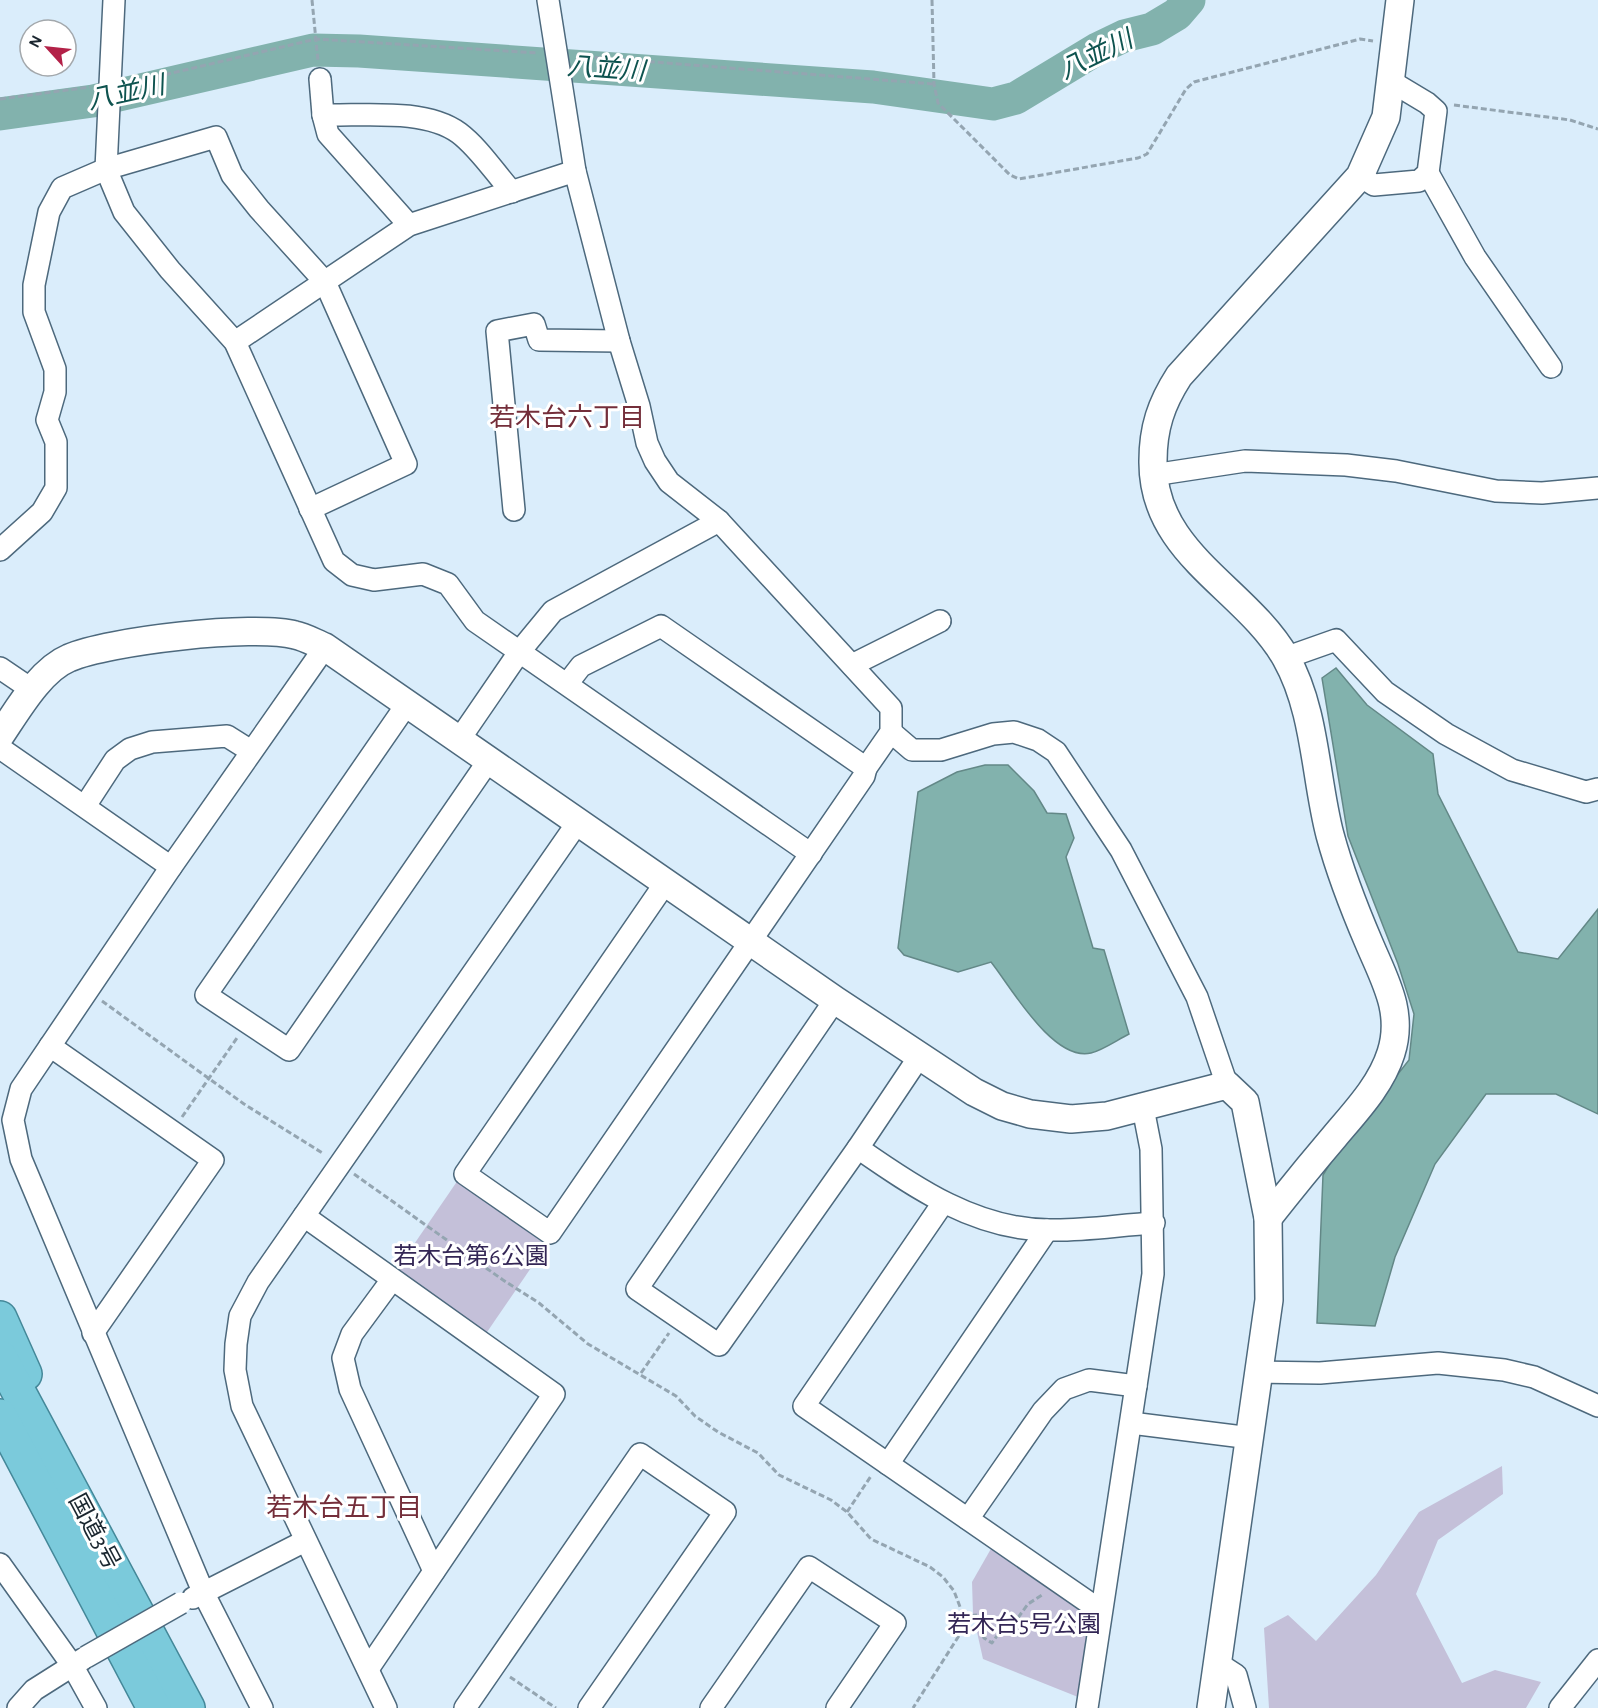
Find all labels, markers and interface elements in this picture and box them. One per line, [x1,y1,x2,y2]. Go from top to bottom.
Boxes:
north arrow [18,18,78,78]
water label: 八並川 [1055,24,1139,84]
text: N [26,33,45,50]
water label: 八並川 [566,52,649,85]
water label: 八並川 [85,71,170,114]
district label: 若木台六丁目 [489,404,645,431]
park label: 若木台第6公園 [393,1243,549,1269]
street label: 国道3号 [64,1489,126,1574]
district label: 若木台五丁目 [266,1494,422,1521]
park label: 若木台5号公園 [947,1611,1101,1637]

